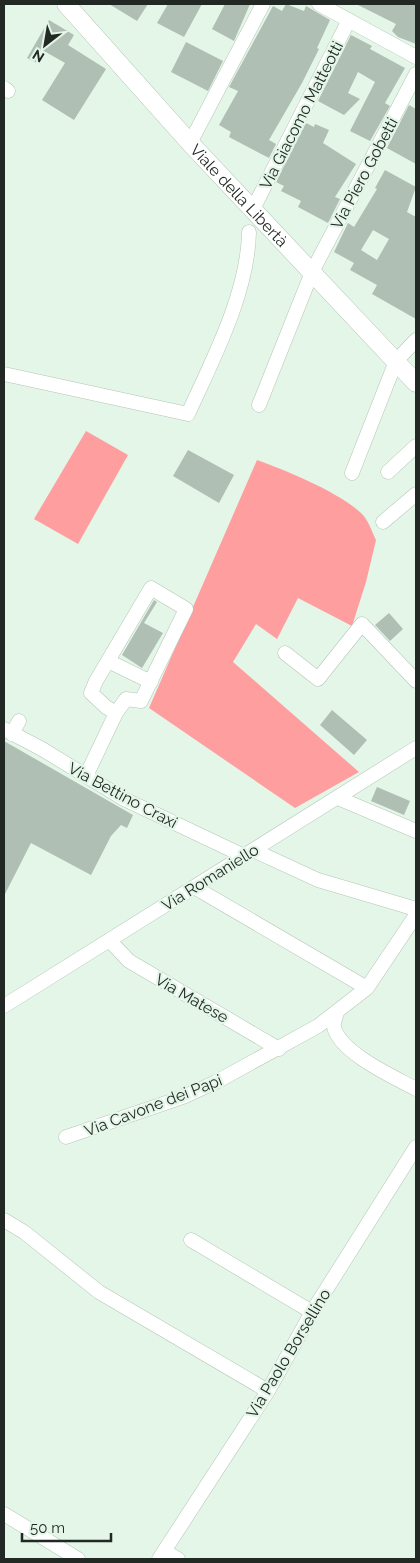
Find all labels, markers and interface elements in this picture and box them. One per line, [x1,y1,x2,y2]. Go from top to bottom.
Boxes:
north arrow [20,20,70,70]
street label: Via Giacomo Matteotti [256,38,347,192]
text: N [30,47,47,66]
street label: Via Piero Gobetti [327,114,402,232]
street label: Viale della Libertà [186,140,292,251]
street label: Via Bettino Craxi [65,759,181,832]
street label: Via Romaniello [158,840,262,915]
street label: Via Matese [152,970,232,1027]
street label: Via Cavone dei Papi [82,1070,225,1140]
street label: Via Paolo Borsellino [242,1285,334,1421]
scale bar [22,1510,111,1542]
text: 50 m [30,1519,65,1537]

